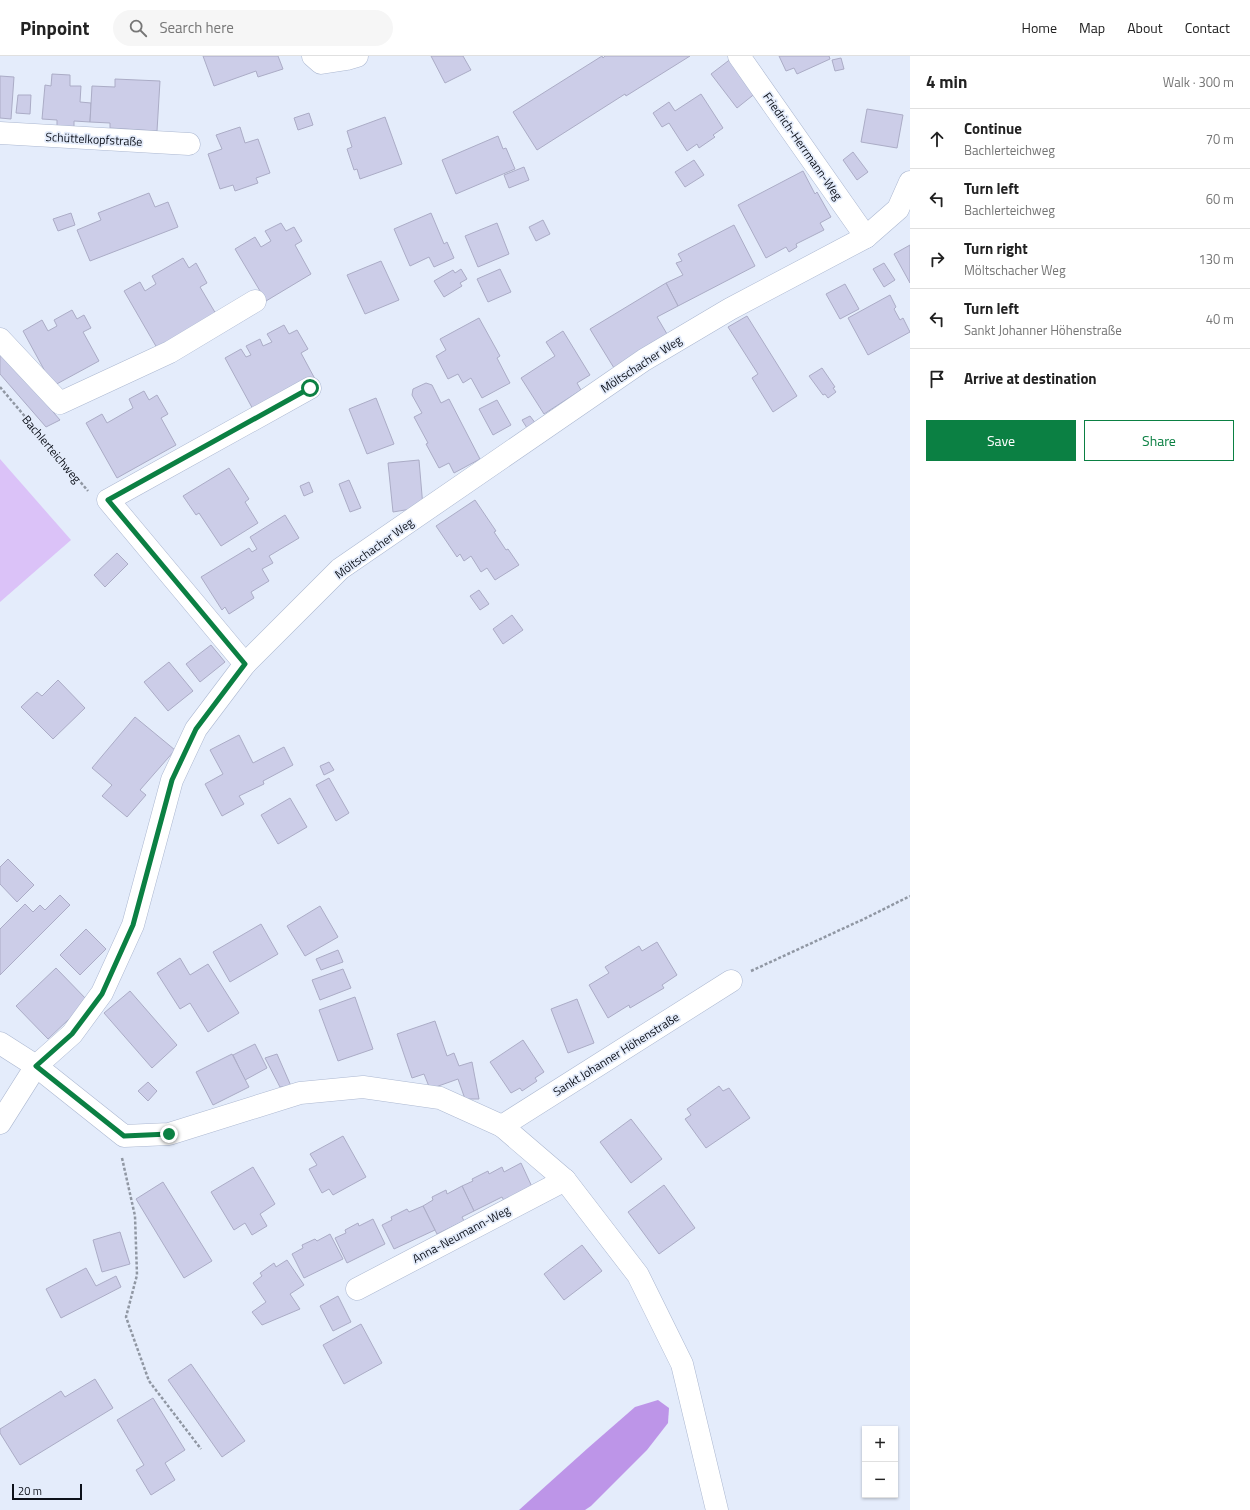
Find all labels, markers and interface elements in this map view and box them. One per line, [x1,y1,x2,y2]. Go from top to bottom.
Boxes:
search box [113,10,393,46]
text: Pinpoint [20,13,89,42]
text: Search here [159,16,234,39]
icon: search [127,17,149,39]
text: Home [1022,17,1057,38]
text: Map [1079,17,1105,38]
text: About [1127,17,1163,38]
text: Contact [1185,17,1230,38]
text: 4 min [926,69,967,95]
text: Walk · 300 m [1163,72,1234,92]
street label: Friedrich-Herrmann-Weg [759,88,847,204]
text: Continue [964,117,1022,140]
street label: Schüttelkopfstraße [45,127,143,151]
icon: ahead [926,128,948,150]
text: 70 m [1206,129,1234,149]
text: Bachlerteichweg [964,140,1055,160]
text: Turn left [964,177,1019,200]
icon: left [926,188,948,210]
text: 60 m [1206,189,1234,209]
text: Bachlerteichweg [964,200,1055,220]
text: Turn right [964,237,1028,260]
icon: right [926,248,948,270]
text: 130 m [1198,249,1234,269]
text: Möltschacher Weg [964,260,1066,280]
text: Turn left [964,297,1019,320]
icon: left [926,308,948,330]
text: 40 m [1206,309,1234,329]
text: Sankt Johanner Höhenstraße [964,320,1122,340]
street label: Möltschacher Weg [597,330,685,398]
text: Arrive at destination [964,367,1097,390]
icon: arrive [926,368,948,390]
route start [301,379,319,397]
street label: Bachlerteichweg [18,411,86,487]
button: Save [926,420,1076,461]
button: Share [1084,420,1234,461]
street label: Möltschacher Weg [330,513,418,583]
street label: Sankt Johanner Höhenstraße [549,1007,683,1101]
route end [160,1125,178,1143]
street label: Anna-Neumann-Weg [409,1200,513,1268]
map controls [862,1426,898,1498]
button: + [862,1426,898,1462]
button: − [862,1462,898,1498]
scale bar [12,1482,82,1501]
text: 20 m [18,1483,42,1499]

